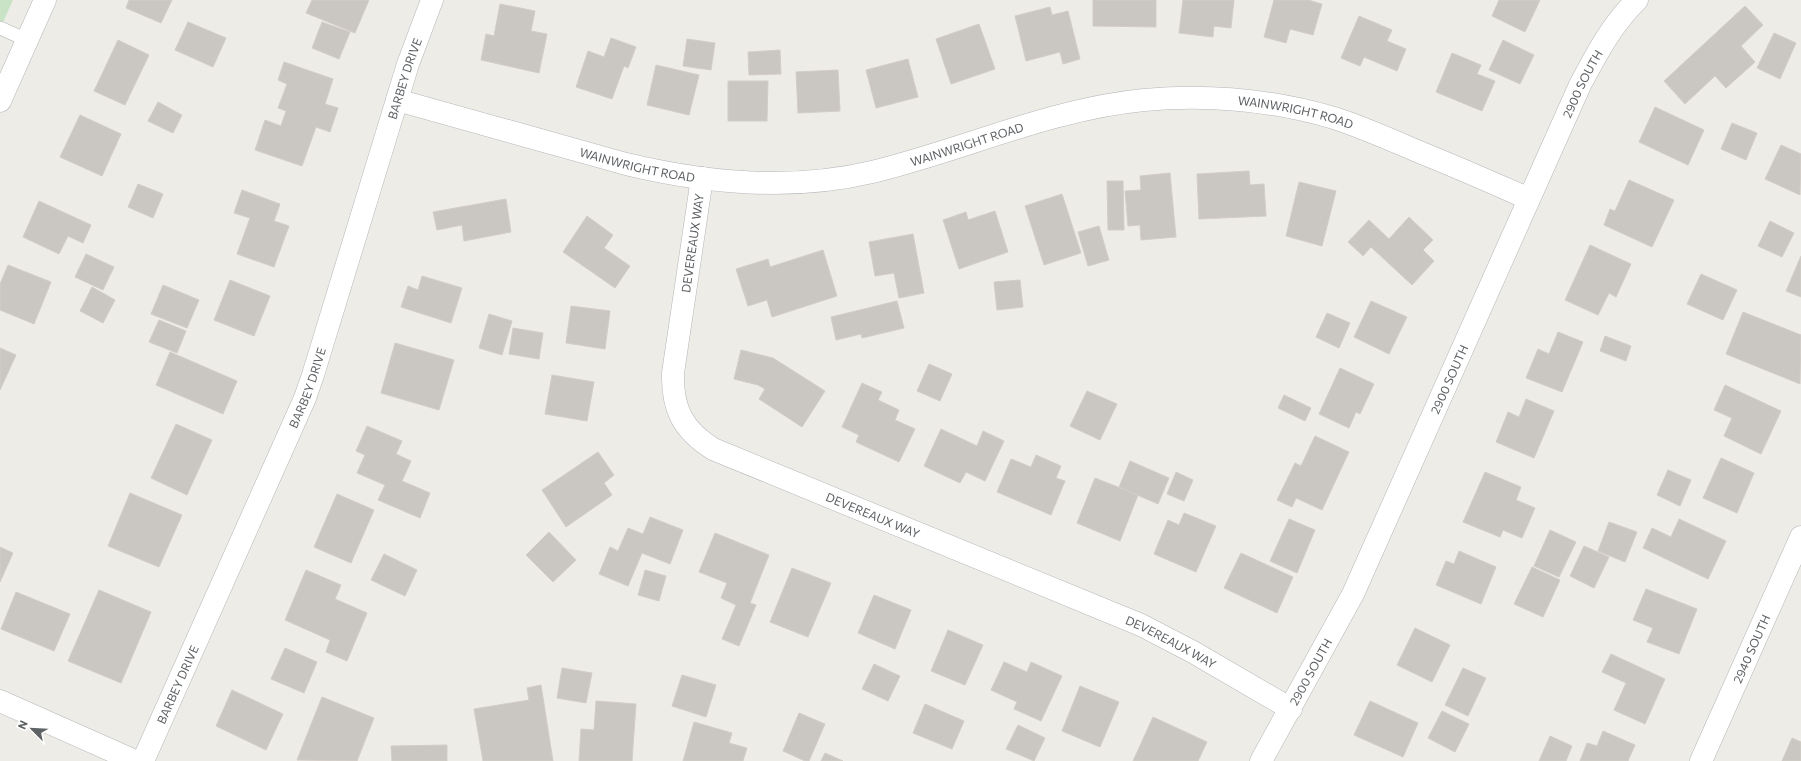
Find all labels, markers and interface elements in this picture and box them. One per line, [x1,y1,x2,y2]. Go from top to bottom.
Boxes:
street label: BARBEY DRIVE [385,36,424,121]
street label: 2900 SOUTH [1559,47,1605,120]
street label: WAINWRIGHT ROAD [1237,93,1356,131]
street label: WAINWRIGHT ROAD [909,119,1025,168]
street label: WAINWRIGHT ROAD [578,144,696,184]
street label: DEVEREAUX WAY [678,192,706,294]
street label: 2900 SOUTH [1427,342,1470,416]
street label: BARBEY DRIVE [286,346,328,430]
street label: DEVEREAUX WAY [824,489,922,540]
street label: 2940 SOUTH [1730,612,1773,685]
street label: DEVEREAUX WAY [1124,613,1219,671]
street label: 2900 SOUTH [1286,636,1334,708]
street label: BARBEY DRIVE [154,643,201,726]
north arrow [12,709,52,749]
text: N [15,718,30,731]

